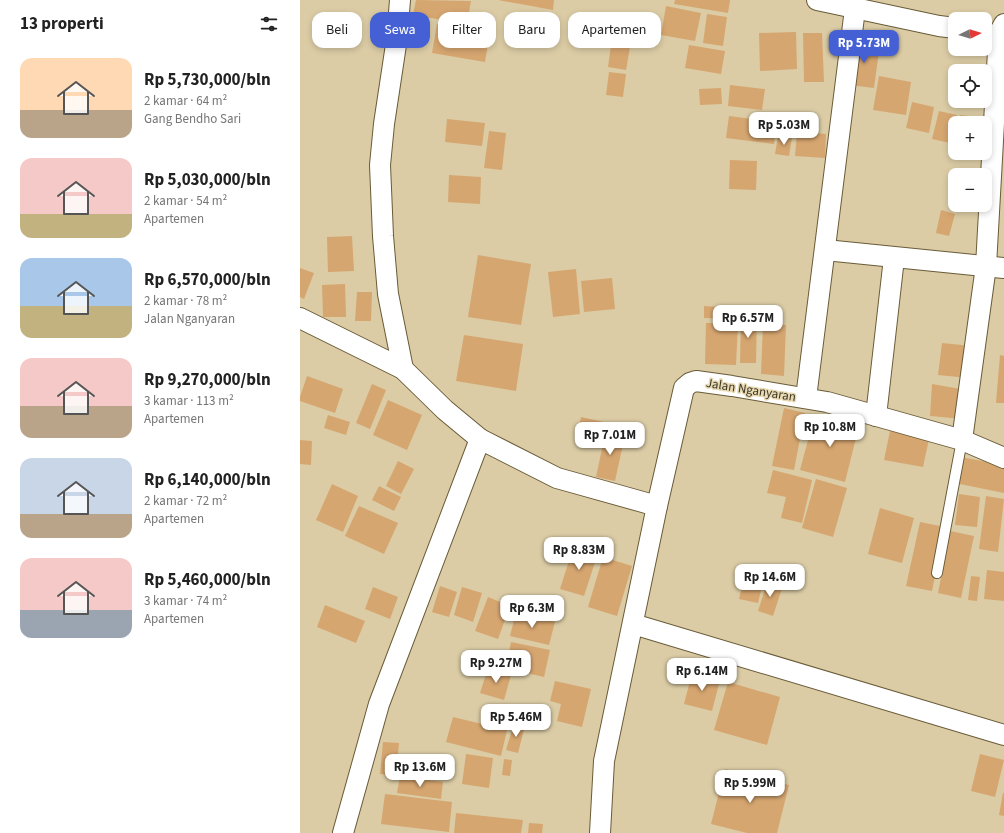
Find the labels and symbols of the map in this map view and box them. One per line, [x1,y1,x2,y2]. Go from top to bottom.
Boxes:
north arrow [948,12,992,56]
pin: Rp 5.73M [823,30,905,64]
pin: Rp 5.03M [743,112,825,146]
pin: Rp 6.57M [707,305,789,339]
street label: Jalan Nganyaran [705,374,797,406]
pin: Rp 10.8M [789,414,871,448]
pin: Rp 7.01M [569,422,651,456]
pin: Rp 8.83M [538,537,620,571]
pin: Rp 14.6M [729,564,811,598]
pin: Rp 6.3M [495,595,569,629]
pin: Rp 9.27M [455,650,537,684]
pin: Rp 6.14M [661,658,743,692]
pin: Rp 5.46M [475,704,557,738]
pin: Rp 13.6M [379,754,461,788]
pin: Rp 5.99M [709,770,791,804]

